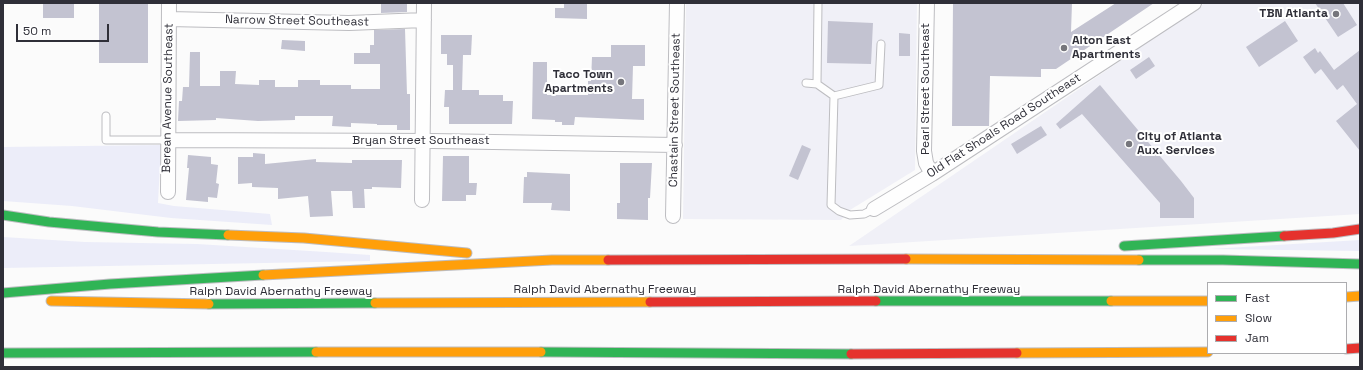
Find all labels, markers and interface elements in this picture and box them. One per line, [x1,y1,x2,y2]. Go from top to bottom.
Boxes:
place label: TBN Atlanta [1259,7,1328,21]
marker: TBN Atlanta [1331,9,1341,19]
street label: Narrow Street Southeast [225,13,369,29]
scale bar [18,16,111,42]
text: 50 m [23,23,51,39]
street label: Berean Avenue Southeast [159,23,177,173]
street label: Pearl Street Southeast [919,23,933,155]
street label: Chastain Street Southeast [666,33,684,187]
place label: Alton East Apartments [1072,34,1141,62]
marker: Alton East Apartments [1059,43,1069,53]
place label: Taco Town Apartments [544,68,613,96]
street label: Old Flat Shoals Road Southeast [924,71,1084,181]
marker: Taco Town Apartments [616,77,626,87]
place label: City of Atlanta Aux. Services [1137,130,1222,158]
street label: Bryan Street Southeast [352,134,490,148]
marker: City of Atlanta Aux. Services [1124,139,1134,149]
legend [1207,282,1347,354]
street label: Ralph David Abernathy Freeway [514,283,696,297]
street label: Ralph David Abernathy Freeway [838,283,1020,297]
street label: Ralph David Abernathy Freeway [190,285,372,299]
text: Fast [1245,290,1270,306]
text: Slow [1245,310,1272,326]
text: Jam [1245,330,1269,346]

